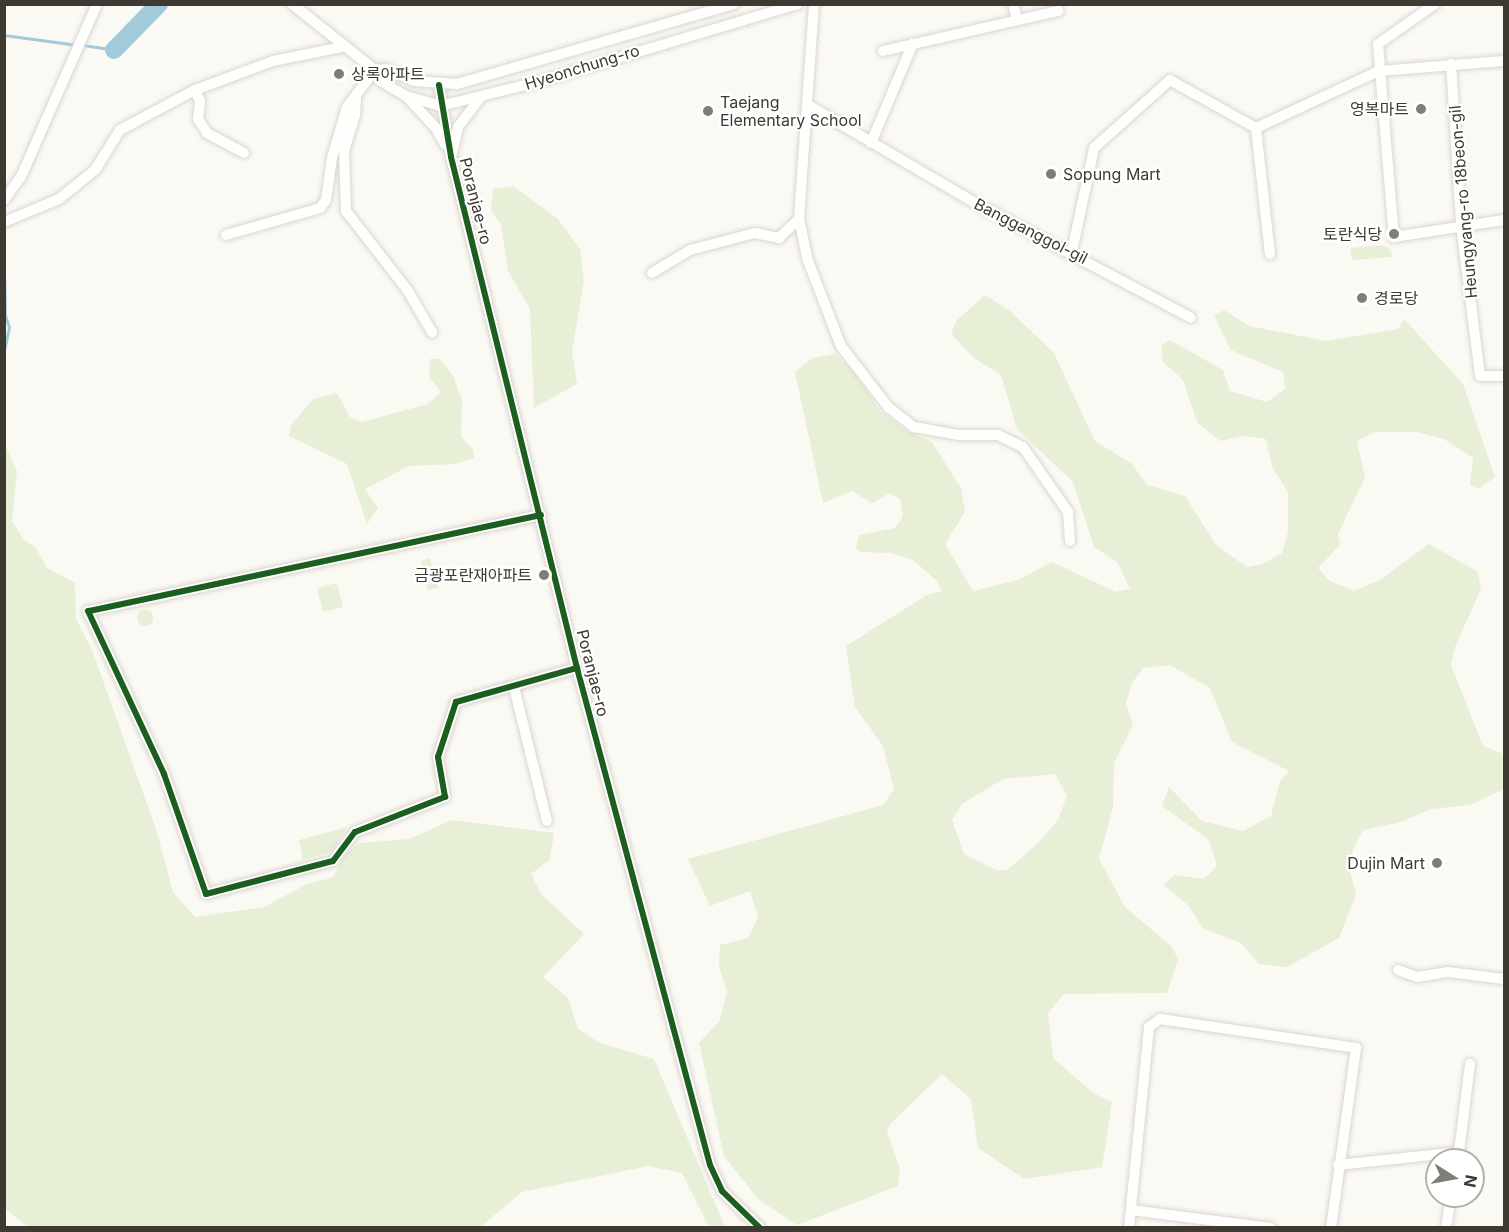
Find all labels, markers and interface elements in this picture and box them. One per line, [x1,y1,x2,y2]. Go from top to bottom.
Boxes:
street label: Hyeonchung-ro [522,40,642,94]
place label: 상록아파트 [351,64,425,84]
marker: 상록아파트 [332,67,346,81]
place label: Taejang Elementary School [720,92,862,130]
place label: 영복마트 [1350,99,1409,119]
marker: 영복마트 [1414,102,1428,116]
marker: Taejang Elementary School [701,104,715,118]
street label: Heungyang-ro 18beon-gil [1445,105,1481,299]
street label: Poranjae-ro [456,155,496,247]
place label: Sopung Mart [1063,164,1161,184]
marker: Sopung Mart [1044,167,1058,181]
street label: Bangganggol-gil [971,194,1091,268]
place label: 토란식당 [1323,224,1382,244]
marker: 토란식당 [1387,227,1401,241]
place label: 경로당 [1374,288,1418,308]
marker: 경로당 [1355,291,1369,305]
place label: 금광포란재아파트 [414,565,532,585]
marker: 금광포란재아파트 [537,568,551,582]
street label: Poranjae-ro [573,627,613,719]
place label: Dujin Mart [1347,853,1425,873]
marker: Dujin Mart [1430,856,1444,870]
north arrow [1425,1148,1485,1208]
text: N [1460,1173,1482,1189]

